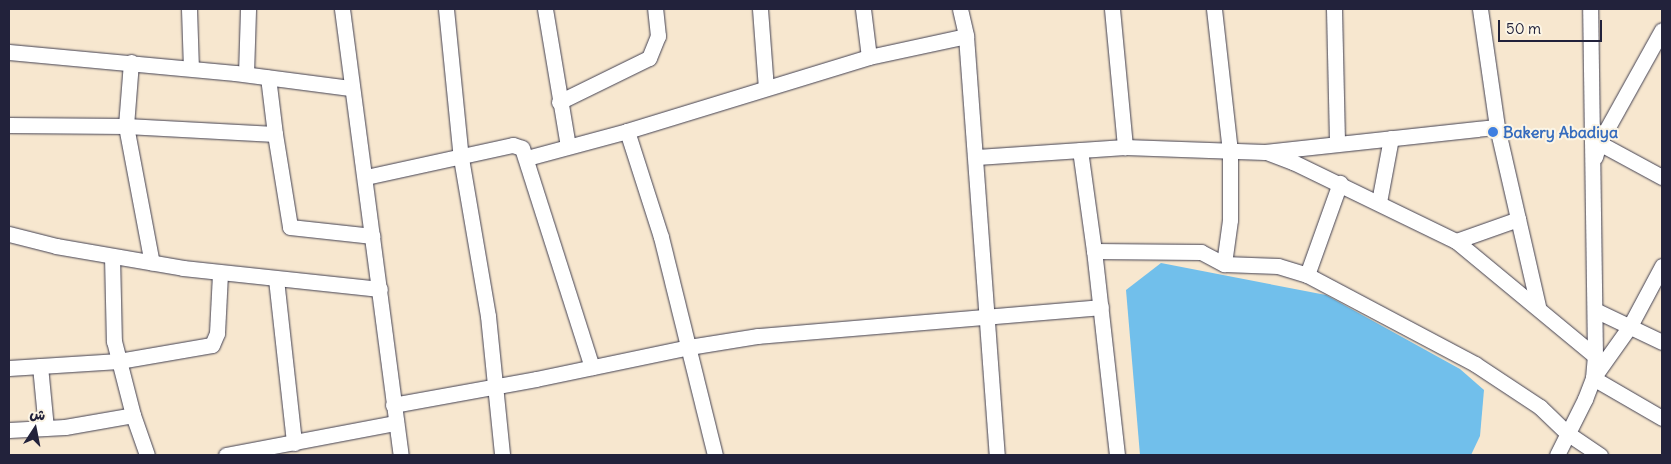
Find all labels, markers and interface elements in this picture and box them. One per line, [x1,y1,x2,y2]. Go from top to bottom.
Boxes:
scale bar [1501,10,1605,42]
text: 50 m [1506,19,1541,38]
place label: Bakery Abadiya [1503,122,1618,142]
marker: Bakery Abadiya [1487,126,1499,138]
north arrow [10,404,60,454]
text: ش [29,404,47,425]

